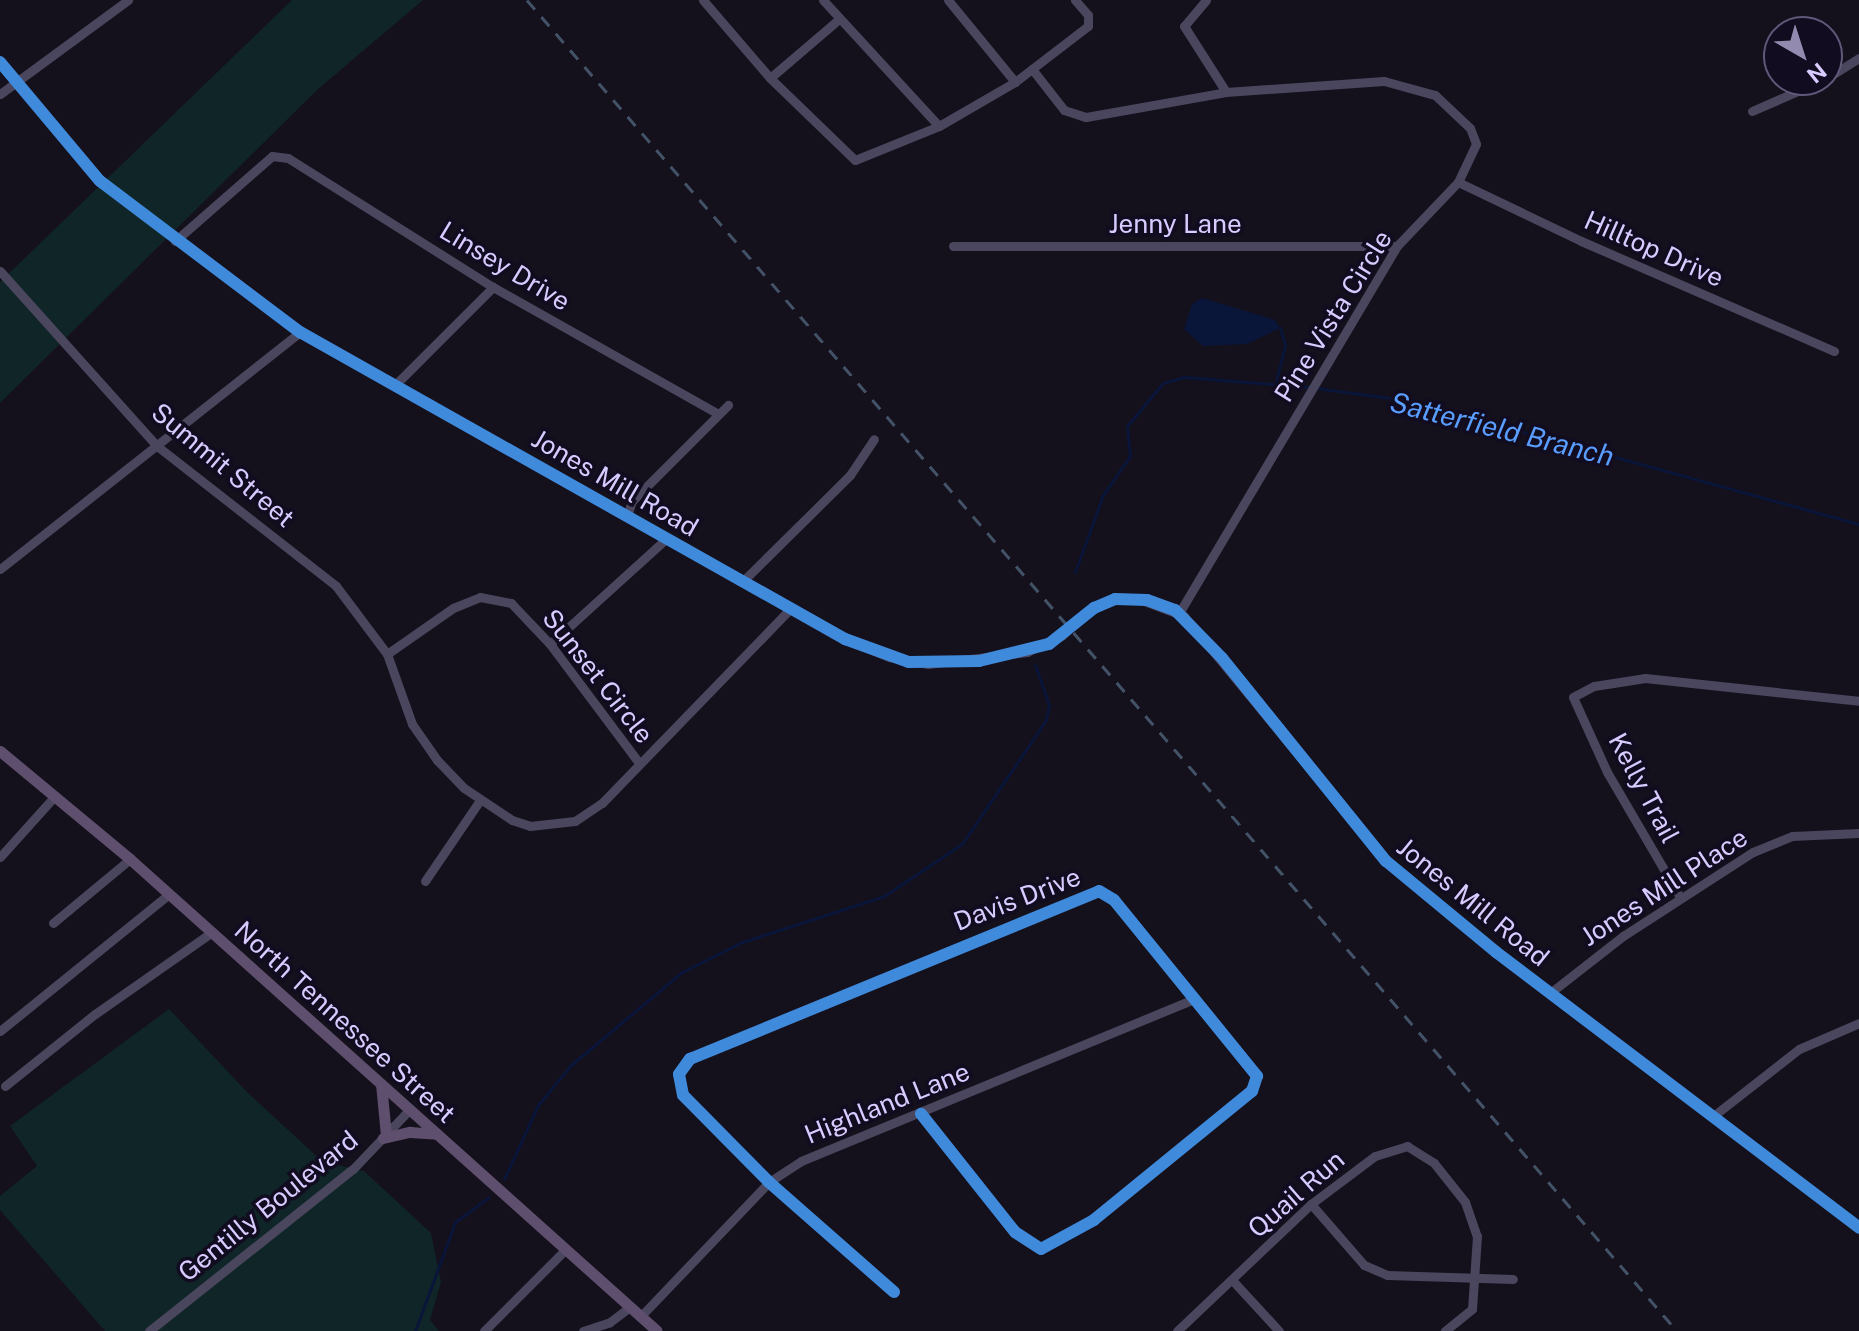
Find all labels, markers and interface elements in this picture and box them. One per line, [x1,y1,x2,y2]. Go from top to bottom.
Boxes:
north arrow [1763,16,1843,96]
text: N [1802,58,1832,89]
street label: Hilltop Drive [1579,204,1729,294]
street label: Jenny Lane [1108,208,1242,240]
street label: Linsey Drive [434,215,576,317]
street label: Pine Vista Circle [1268,224,1398,408]
water label: Satterfield Branch [1387,385,1617,473]
street label: Summit Street [145,396,301,534]
street label: Jones Mill Road [526,423,704,543]
street label: Sunset Circle [536,603,660,749]
street label: Kelly Trail [1602,728,1686,848]
street label: Jones Mill Place [1575,821,1753,953]
street label: Jones Mill Road [1391,831,1555,973]
street label: Davis Drive [949,861,1085,937]
street label: North Tennessee Street [228,915,462,1129]
street label: Highland Lane [800,1056,974,1150]
street label: Gentilly Boulevard [172,1124,364,1288]
street label: Quail Run [1241,1144,1351,1244]

